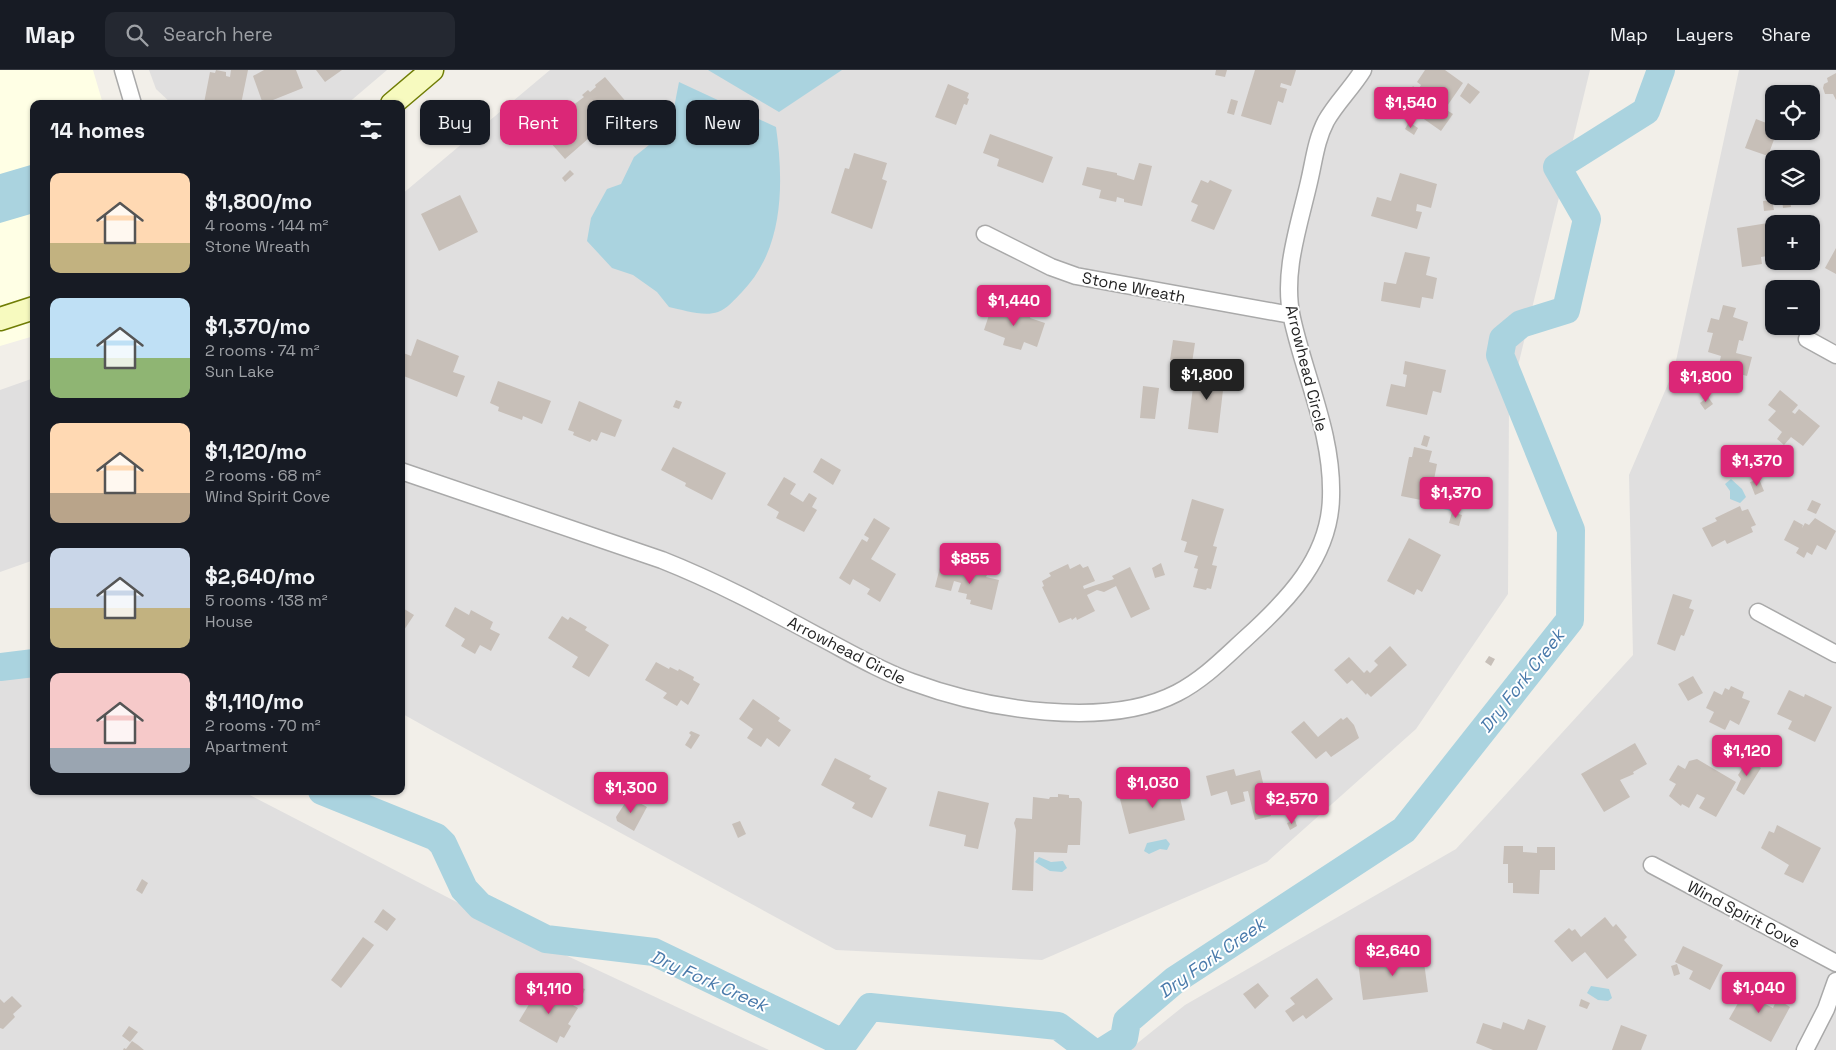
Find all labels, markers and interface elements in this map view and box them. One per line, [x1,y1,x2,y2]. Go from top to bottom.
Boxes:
search box [105,12,455,57]
text: Map [25,19,75,50]
icon: search [123,21,151,49]
text: Search here [163,22,273,47]
text: Map [1610,23,1648,46]
text: Layers [1676,23,1733,46]
text: Share [1761,23,1811,46]
map controls [1765,85,1820,335]
button: locate [1765,85,1820,140]
pin: $1,540 [1370,87,1452,129]
text: $1,540 [1385,92,1437,113]
chip: Buy [420,100,490,145]
chip: Rent [500,100,577,145]
chip: Filters [587,100,676,145]
chip: New [686,100,759,145]
icon: filters [357,116,385,144]
text: 14 homes [50,117,145,144]
button: layers [1765,150,1820,205]
text: $1,800/mo [205,188,312,215]
icon: home [90,193,150,253]
text: 4 rooms · 144 m² [205,215,328,236]
button: + [1765,215,1820,270]
text: Stone Wreath [205,236,310,257]
street label: Stone Wreath [1080,267,1187,308]
button: − [1765,280,1820,335]
pin: $1,440 [973,284,1055,327]
text: $1,440 [988,290,1040,311]
street label: Arrowhead Circle [1281,303,1332,434]
text: $1,370/mo [205,313,310,340]
icon: home [90,318,150,378]
text: 2 rooms · 74 m² [205,340,320,361]
pin: $1,800 [1166,358,1248,401]
pin: $1,800 [1665,360,1747,403]
text: Sun Lake [205,361,274,382]
text: $1,800 [1181,364,1233,385]
text: $1,800 [1680,366,1732,387]
text: $1,120/mo [205,438,307,465]
icon: home [90,443,150,503]
pin: $1,370 [1716,444,1798,487]
text: $1,370 [1732,450,1782,471]
text: 2 rooms · 68 m² [205,465,321,486]
pin: $1,370 [1415,476,1497,519]
text: $1,370 [1431,482,1481,503]
text: Wind Spirit Cove [205,486,330,507]
pin: $855 [940,542,1000,585]
text: $855 [951,548,989,569]
text: $2,640/mo [205,563,315,590]
icon: home [90,568,150,628]
text: 5 rooms · 138 m² [205,590,328,611]
text: House [205,611,253,632]
street label: Arrowhead Circle [784,612,909,689]
water label: Dry Fork Creek [1474,622,1571,737]
text: $1,110/mo [205,688,304,715]
icon: home [90,693,150,753]
text: 2 rooms · 70 m² [205,715,321,736]
pin: $1,120 [1706,734,1788,777]
text: Apartment [205,736,288,757]
text: $1,120 [1723,740,1771,761]
pin: $1,030 [1112,766,1194,809]
pin: $1,300 [590,772,672,814]
text: $1,030 [1127,772,1179,793]
text: $1,300 [605,777,657,798]
pin: $2,570 [1251,782,1333,825]
text: $2,570 [1266,788,1318,809]
street label: Wind Spirit Cove [1684,876,1804,953]
water label: Dry Fork Creek [1154,911,1271,1003]
pin: $2,640 [1352,934,1434,977]
text: $2,640 [1366,940,1420,961]
water label: Dry Fork Creek [647,945,773,1017]
pin: $1,110 [508,972,590,1015]
pin: $1,040 [1718,972,1800,1014]
text: $1,040 [1733,977,1785,998]
text: $1,110 [526,978,572,999]

